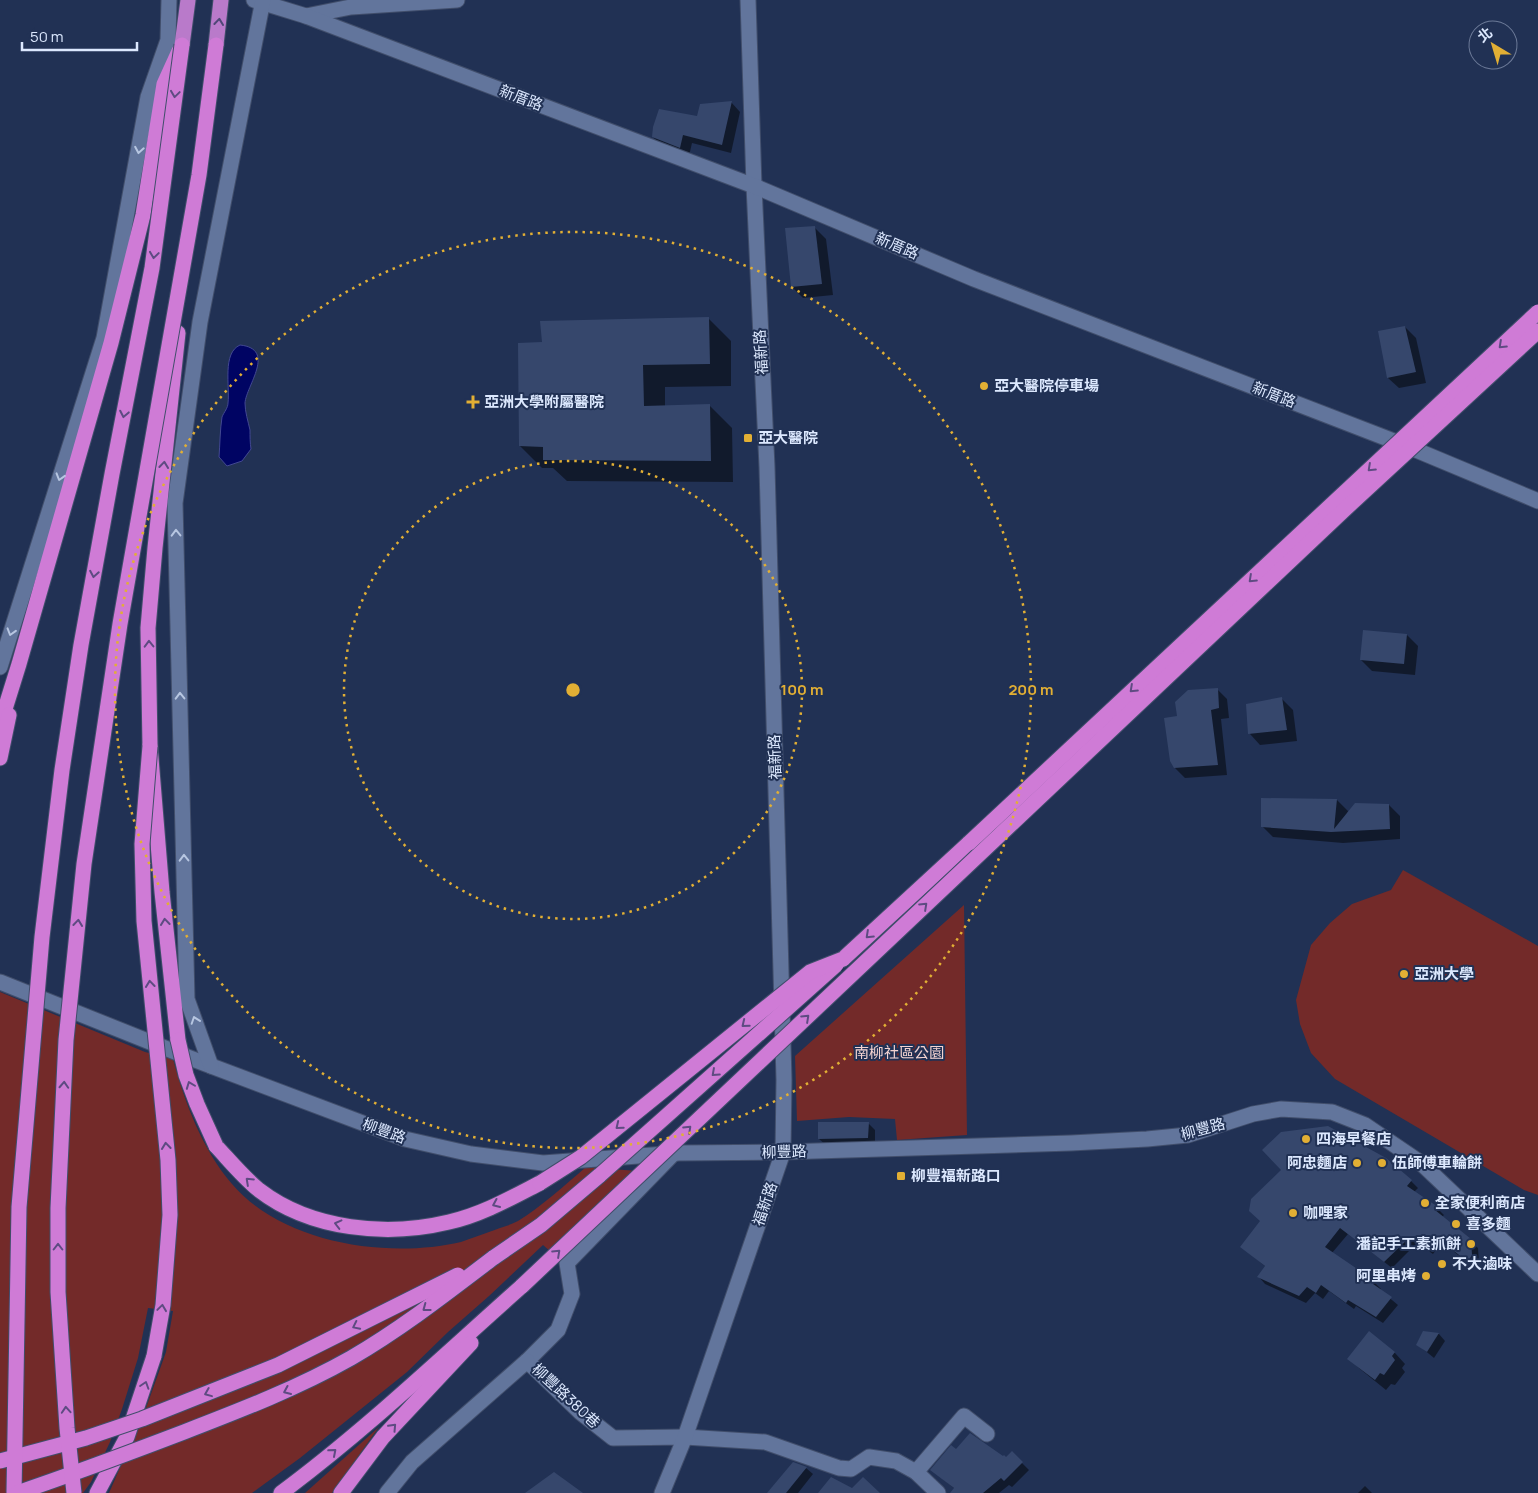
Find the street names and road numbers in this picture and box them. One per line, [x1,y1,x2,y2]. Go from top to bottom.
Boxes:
street label: 新厝路 [496,80,546,115]
street label: 新厝路 [872,227,922,264]
street label: 福新路 [749,329,772,375]
street label: 新厝路 [1249,377,1299,412]
street label: 福新路 [763,734,786,780]
street label: 柳豐路 [359,1113,409,1148]
street label: 柳豐路 [1178,1113,1227,1144]
street label: 柳豐路 [761,1140,807,1163]
street label: 福新路 [747,1179,782,1229]
street label: 柳豐路380巷 [528,1359,605,1433]

